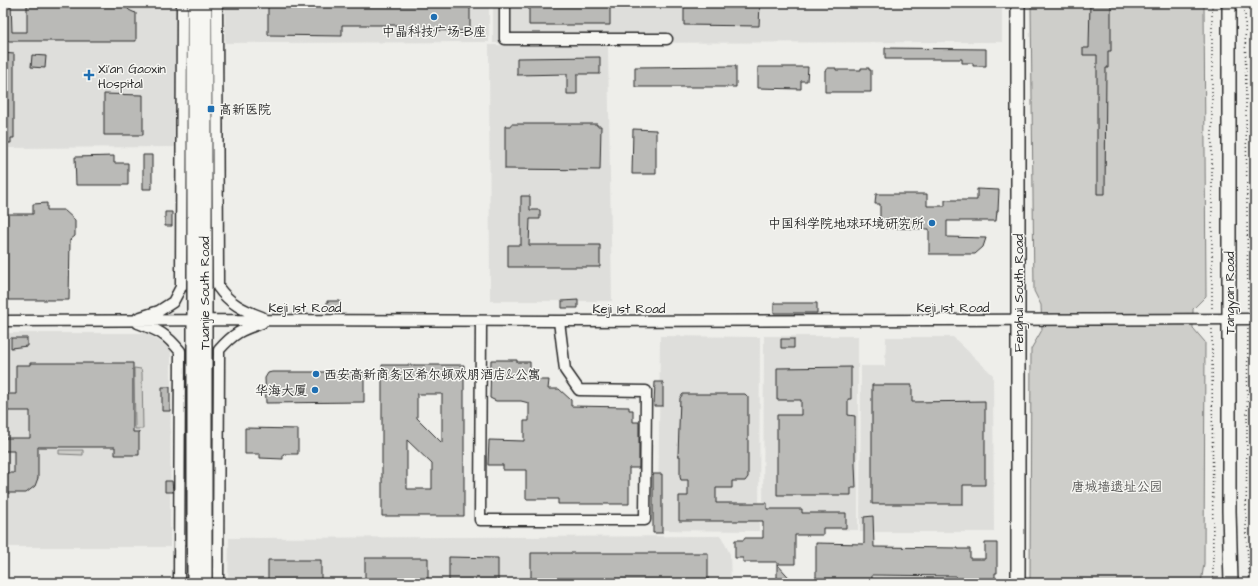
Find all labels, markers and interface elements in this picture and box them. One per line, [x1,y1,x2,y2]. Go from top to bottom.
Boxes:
marker: 中晶科技广场-B座 [429,12,439,22]
place label: 中晶科技广场-B座 [382,23,486,41]
place label: Xi'an Gaoxin Hospital [98,60,166,93]
marker: Xi'an Gaoxin Hospital [83,69,95,81]
place label: 高新医院 [219,101,271,119]
marker: 高新医院 [206,104,216,114]
place label: 中国科学院地球环境研究所 [768,215,924,233]
marker: 中国科学院地球环境研究所 [927,218,937,228]
street label: Fenghui South Road [1010,233,1029,352]
street label: Tuanjie South Road [196,236,214,350]
street label: Tangyan Road [1221,251,1240,335]
street label: Keji 1st Road [269,299,342,317]
street label: Keji 1st Road [917,299,990,317]
street label: Keji 1st Road [593,300,666,318]
place label: 西安高新商务区希尔顿欢朋酒店&公寓 [324,366,541,384]
marker: 西安高新商务区希尔顿欢朋酒店&公寓 [311,369,321,379]
place label: 华海大厦 [255,382,307,400]
marker: 华海大厦 [310,385,320,395]
park label: 唐城墙遗址公园 [1071,478,1163,496]

